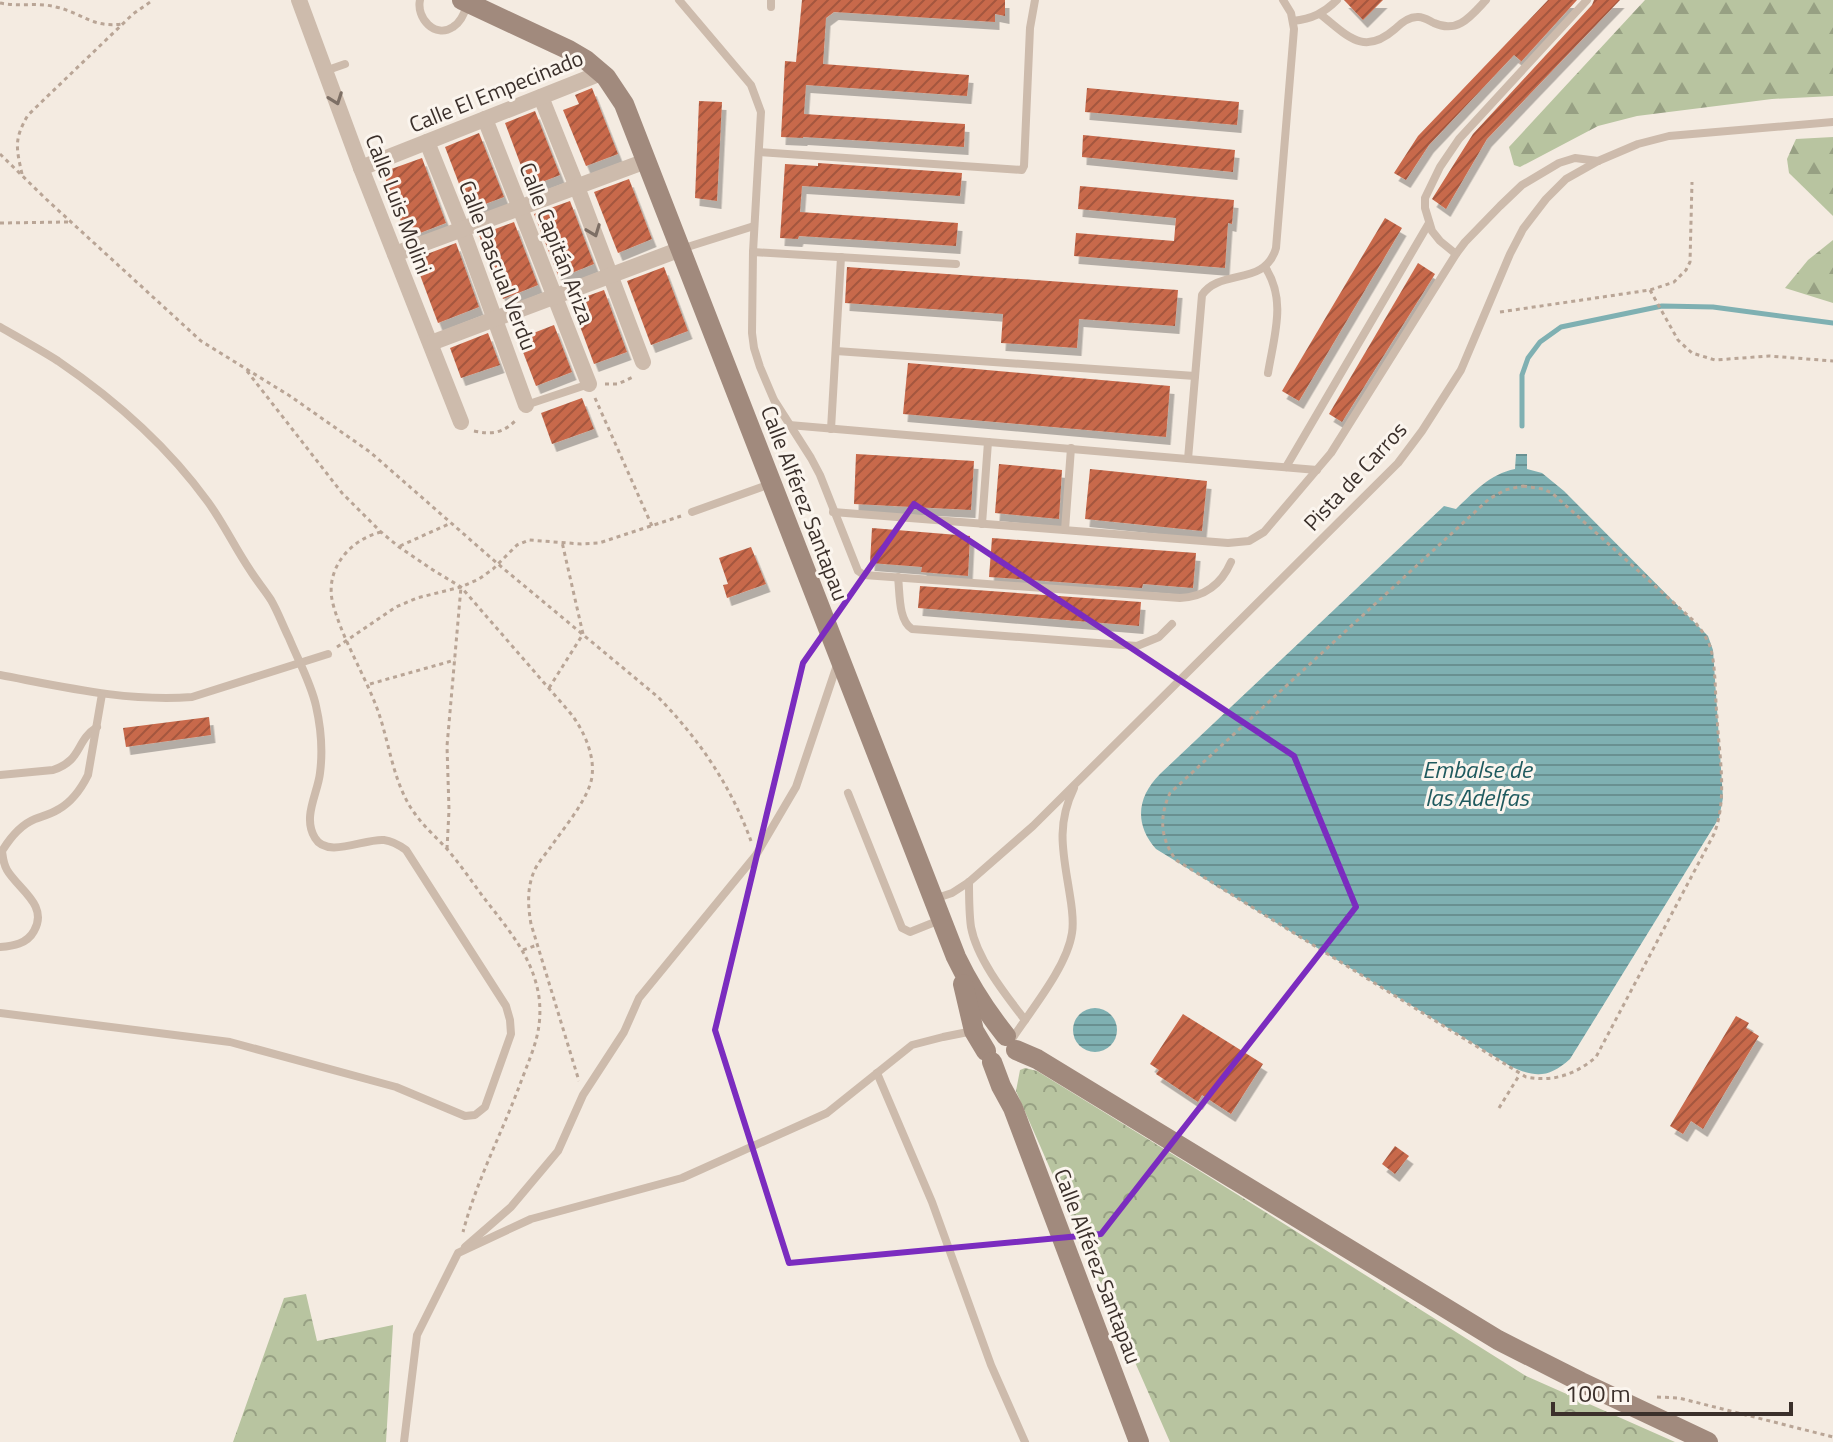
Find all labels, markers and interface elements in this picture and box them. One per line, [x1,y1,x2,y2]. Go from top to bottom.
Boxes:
street label: Calle El Empecinado [404,41,588,141]
one-way arrow [326,91,343,105]
street label: Calle Luis Molini [357,129,441,279]
street label: Calle Capitán Ariza [511,157,603,329]
street label: Calle Pascual Verdu [450,175,546,355]
one-way arrow [584,223,601,237]
street label: Calle Alférez Santapau [752,400,858,606]
street label: Pista de Carros [1295,414,1415,538]
water label: Embalse de las Adelfas [1422,751,1534,815]
street label: Calle Alférez Santapau [1045,1163,1151,1369]
scale bar [1553,1366,1791,1416]
text: 100 m [1565,1375,1631,1411]

